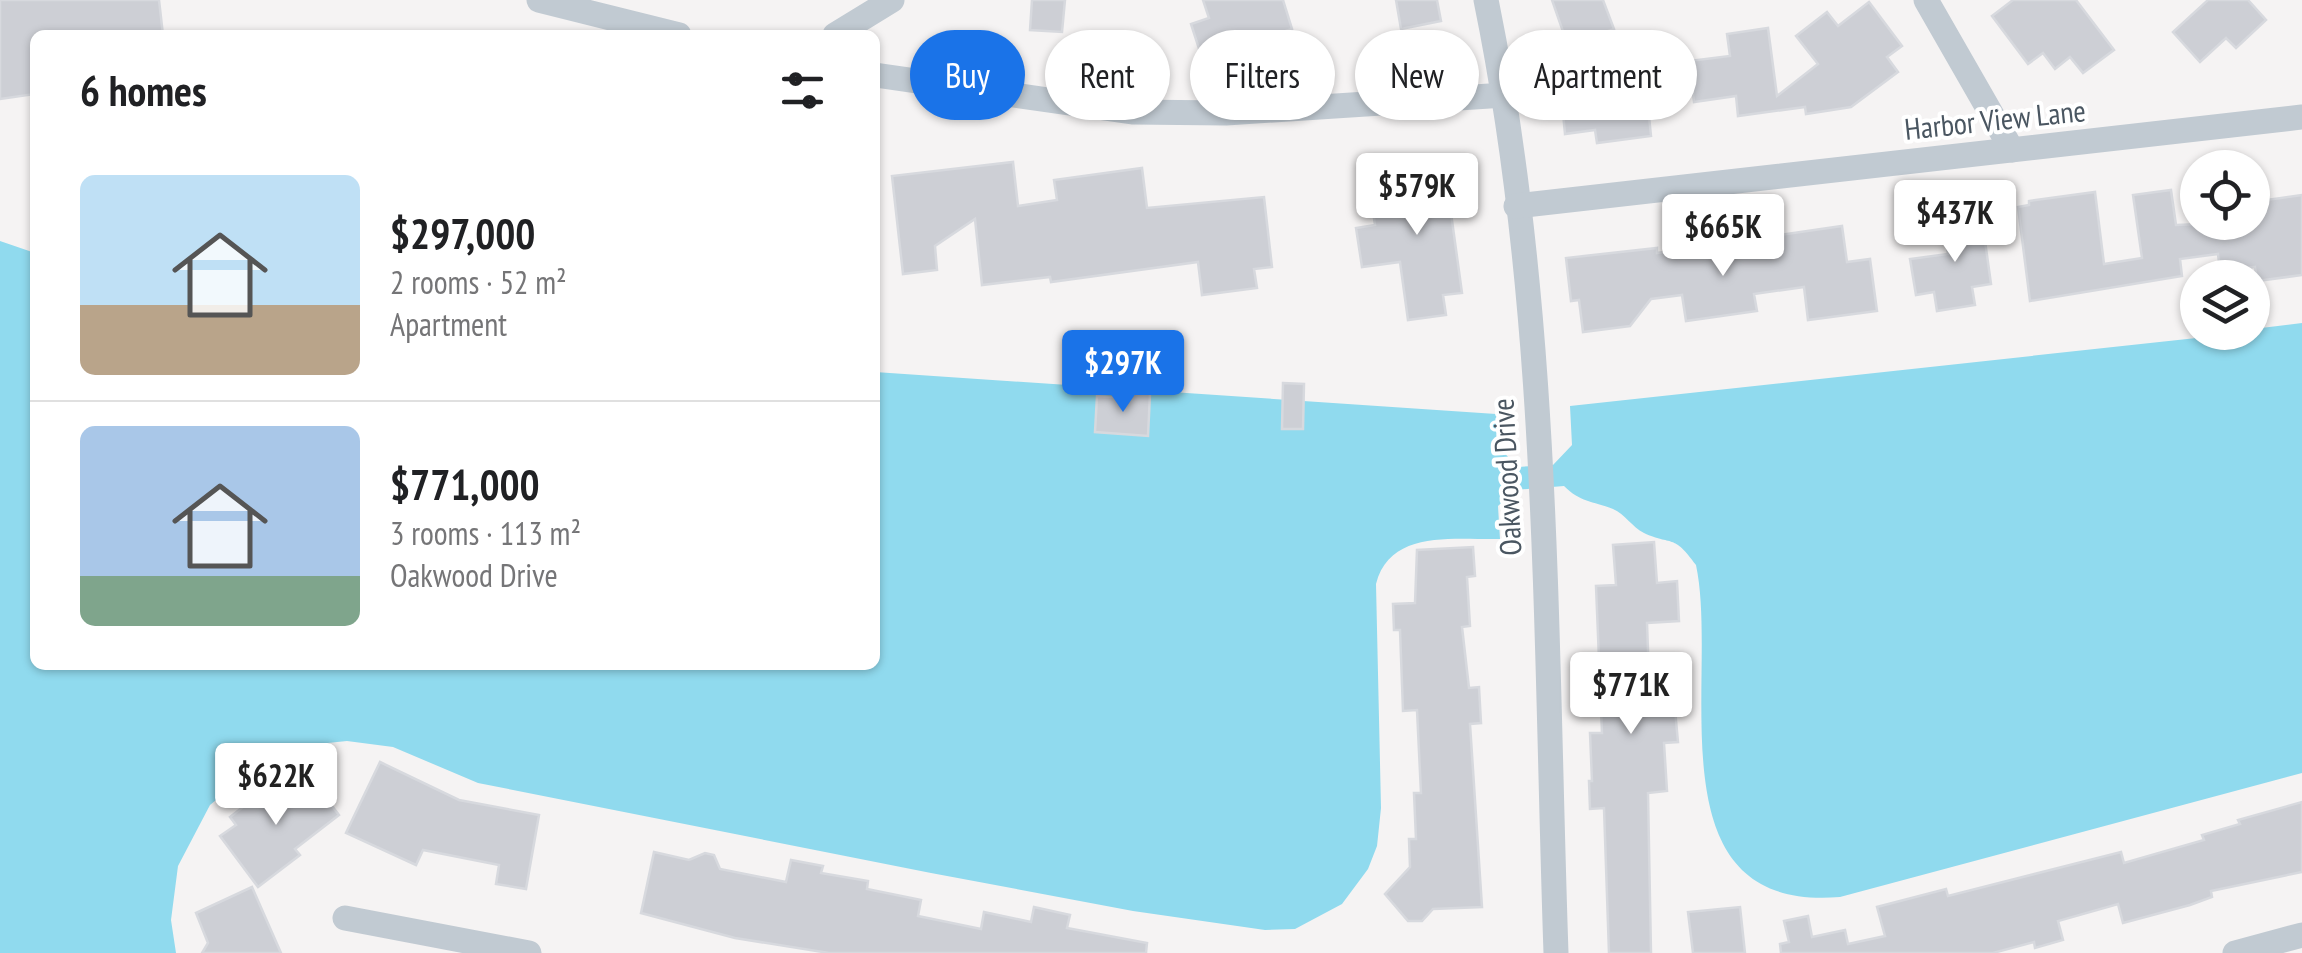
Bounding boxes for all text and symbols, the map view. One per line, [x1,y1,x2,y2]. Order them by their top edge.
chip: Buy [910,30,1025,120]
chip: Rent [1045,30,1170,120]
chip: Filters [1190,30,1335,120]
chip: New [1355,30,1479,120]
chip: Apartment [1499,30,1697,120]
text: 6 homes [80,63,207,118]
icon: filters [775,63,830,118]
street label: Harbor View Lane [1903,90,2087,148]
map controls [2180,150,2270,350]
button: locate [2180,150,2270,240]
pin: $579K [1347,153,1487,238]
text: $579K [1378,164,1456,206]
pin: $437K [1885,180,2025,265]
text: $437K [1916,191,1994,233]
pin: $665K [1653,194,1793,279]
text: $665K [1684,205,1762,247]
text: $297,000 [390,206,535,261]
icon: home [160,215,280,335]
button: layers [2180,260,2270,350]
text: 2 rooms · 52 m² [390,261,567,303]
text: Apartment [390,303,507,345]
pin: $297K [1053,330,1193,415]
text: $297K [1084,341,1162,383]
street label: Oakwood Drive [1482,397,1530,557]
text: $771,000 [390,457,540,512]
icon: home [160,466,280,586]
text: 3 rooms · 113 m² [390,512,581,554]
text: Oakwood Drive [390,554,558,596]
pin: $771K [1561,652,1701,737]
text: $771K [1592,663,1670,705]
pin: $622K [206,743,346,828]
text: $622K [237,754,315,796]

